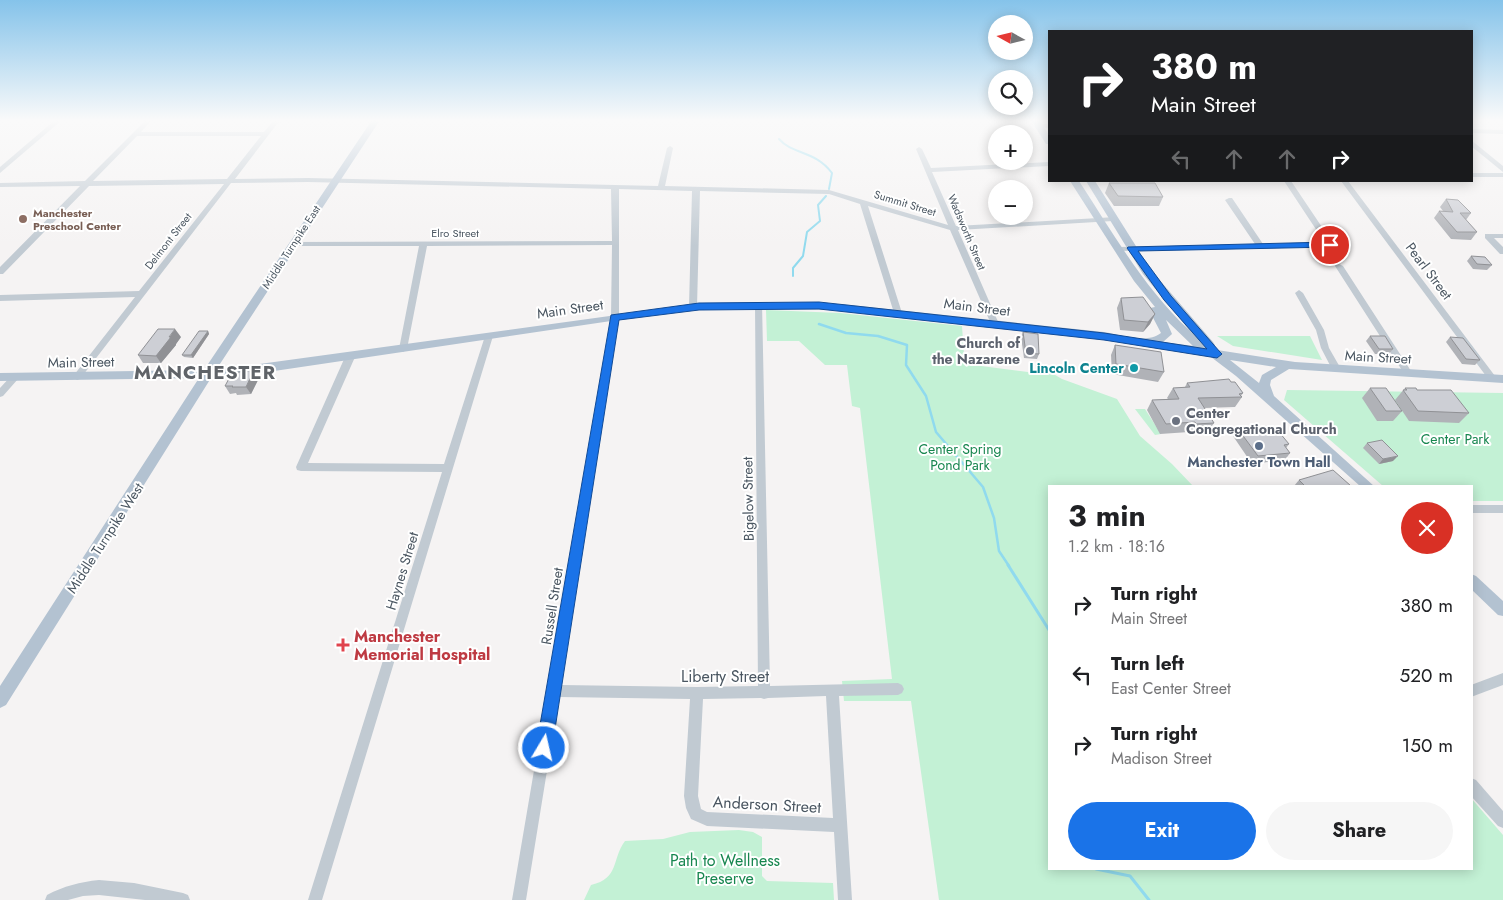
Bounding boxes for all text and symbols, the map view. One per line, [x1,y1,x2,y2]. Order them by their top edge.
north arrow [988,15,1032,60]
map controls [988,15,1033,225]
text: 380 m [1151,42,1257,92]
icon: right [1068,50,1133,115]
button: search [988,70,1033,115]
text: Main Street [1151,88,1256,120]
button: + [988,125,1033,170]
icon: left [1167,145,1195,173]
icon: ahead [1220,145,1248,173]
icon: ahead [1273,145,1301,173]
icon: right [1326,145,1354,173]
button: − [988,180,1033,225]
street label: Summit Street [872,186,938,220]
street label: Wadsworth Street [944,192,990,273]
street label: Middle Turnpike East [258,202,324,292]
place label: Manchester Preschool Center [33,205,121,234]
street label: Delmont Street [141,209,196,273]
marker: Manchester Preschool Center [17,213,29,225]
pin [1309,224,1351,266]
street label: Elro Street [431,225,479,241]
icon: arrive [1316,231,1344,259]
street label: Pearl Street [1401,238,1457,304]
street label: Main Street [943,293,1012,321]
street label: Main Street [536,294,605,324]
place label: Church of the Nazarene [932,333,1021,369]
marker: Church of the Nazarene [1024,345,1036,357]
street label: Main Street [1344,345,1412,369]
street label: Main Street [47,351,115,373]
place label: Lincoln Center [1029,358,1124,378]
district label: MANCHESTER [134,359,276,386]
marker: Lincoln Center [1128,362,1140,374]
place label: Center Congregational Church [1186,403,1337,439]
marker: Center Congregational Church [1170,415,1182,427]
park label: Center Park [1421,429,1490,449]
park label: Center Spring Pond Park [918,439,1002,475]
marker: Manchester Town Hall [1253,440,1265,452]
place label: Manchester Town Hall [1187,452,1331,472]
street label: Bigelow Street [737,456,759,541]
street label: Middle Turnpike West [62,478,149,597]
text: 3 min [1068,494,1146,537]
button: close [1401,502,1453,554]
street label: Haynes Street [381,529,424,612]
text: 1.2 km · 18:16 [1068,535,1165,558]
street label: Russell Street [536,565,568,646]
text: Turn right [1111,580,1197,607]
icon: right [1068,591,1096,619]
text: 380 m [1400,592,1453,619]
text: Main Street [1111,607,1187,630]
place label: Manchester Memorial Hospital [354,625,490,666]
marker: Manchester Memorial Hospital [336,638,350,652]
text: Turn left [1111,650,1184,677]
icon: left [1068,661,1096,689]
text: 520 m [1400,662,1453,689]
street label: Liberty Street [681,665,769,688]
text: East Center Street [1111,677,1231,700]
text: Turn right [1111,720,1197,747]
position arrow [517,721,569,773]
icon: right [1068,731,1096,759]
text: 150 m [1402,732,1453,759]
text: Madison Street [1111,747,1212,770]
street label: Anderson Street [712,790,822,819]
button: Exit [1068,802,1256,860]
button: Share [1266,802,1453,860]
park label: Path to Wellness Preserve [670,849,780,890]

